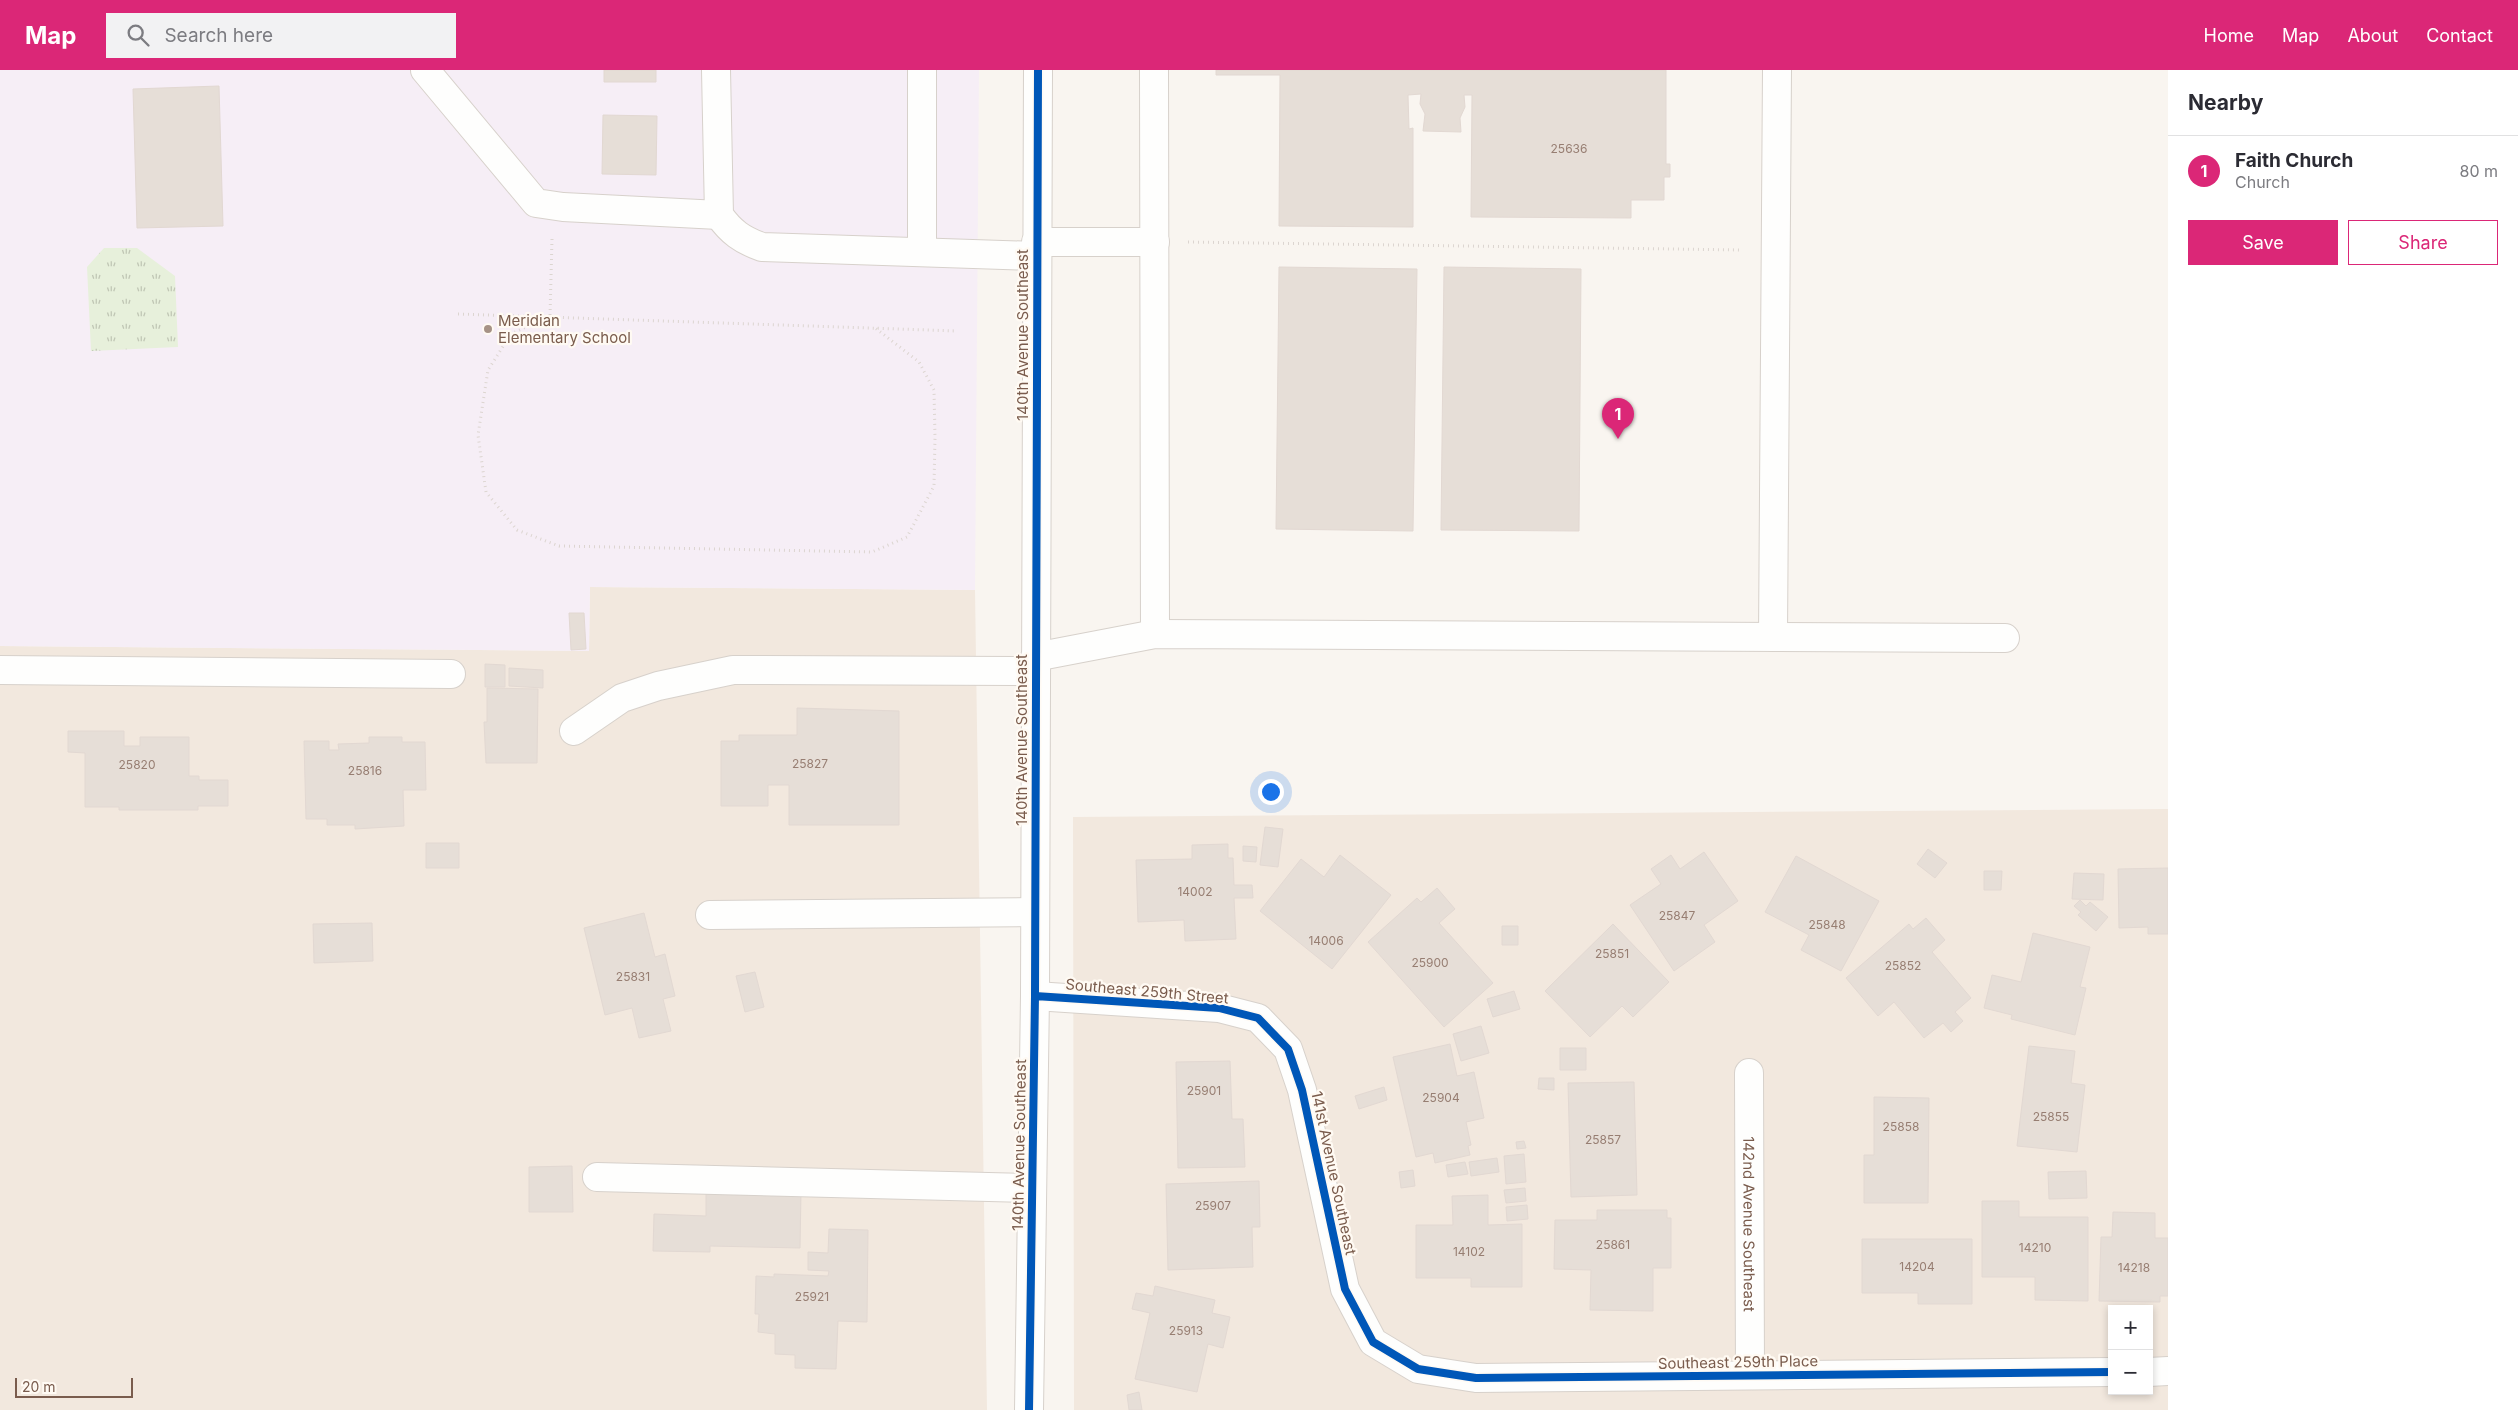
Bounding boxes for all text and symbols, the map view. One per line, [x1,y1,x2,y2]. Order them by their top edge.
search box [106,13,456,58]
text: Map [25,21,76,50]
icon: search [124,21,152,49]
text: Search here [164,24,273,47]
text: Home [2204,25,2254,46]
text: Map [2282,25,2319,46]
text: About [2347,25,2398,46]
text: Contact [2426,25,2493,46]
text: Nearby [2188,90,2263,115]
house number: 25636 [1551,141,1587,156]
text: Faith Church [2235,149,2353,172]
text: 1 [2201,161,2207,181]
text: 80 m [2459,161,2498,181]
text: Church [2235,172,2290,192]
button: Save [2188,220,2338,265]
button: Share [2348,220,2498,265]
street label: 140th Avenue Southeast [1013,249,1032,421]
place label: Meridian Elementary School [498,311,631,347]
marker: Meridian Elementary School [482,323,494,335]
pin: 1 [1602,398,1634,439]
street label: 140th Avenue Southeast [1012,654,1031,826]
house number: 25827 [792,756,828,771]
house number: 25820 [119,757,155,772]
house number: 25816 [348,763,382,778]
your location [1258,779,1284,805]
house number: 14002 [1177,884,1213,899]
house number: 25847 [1659,908,1695,923]
house number: 25848 [1808,917,1846,932]
house number: 14006 [1308,933,1344,948]
house number: 25851 [1595,946,1629,961]
house number: 25900 [1411,955,1449,970]
house number: 25852 [1885,958,1921,973]
house number: 25831 [616,969,650,984]
street label: Southeast 259th Street [1065,974,1229,1008]
street label: 140th Avenue Southeast [1008,1059,1030,1231]
house number: 25901 [1187,1083,1221,1098]
street label: 141st Avenue Southeast [1307,1089,1361,1257]
house number: 25904 [1422,1090,1460,1105]
house number: 25855 [2033,1109,2069,1124]
house number: 25858 [1883,1119,1919,1134]
house number: 25857 [1585,1132,1621,1147]
street label: 142nd Avenue Southeast [1740,1136,1759,1312]
house number: 25907 [1195,1198,1231,1213]
house number: 25861 [1596,1237,1630,1252]
house number: 14210 [2019,1240,2051,1255]
house number: 14102 [1453,1244,1485,1259]
house number: 14204 [1899,1259,1935,1274]
house number: 14218 [2118,1260,2150,1275]
house number: 25921 [795,1289,829,1304]
map controls [2108,1305,2153,1395]
button: + [2108,1305,2153,1350]
house number: 25913 [1169,1323,1203,1338]
button: − [2108,1350,2153,1395]
street label: Southeast 259th Place [1658,1351,1818,1373]
scale bar [15,1375,132,1398]
text: 20 m [22,1378,56,1395]

